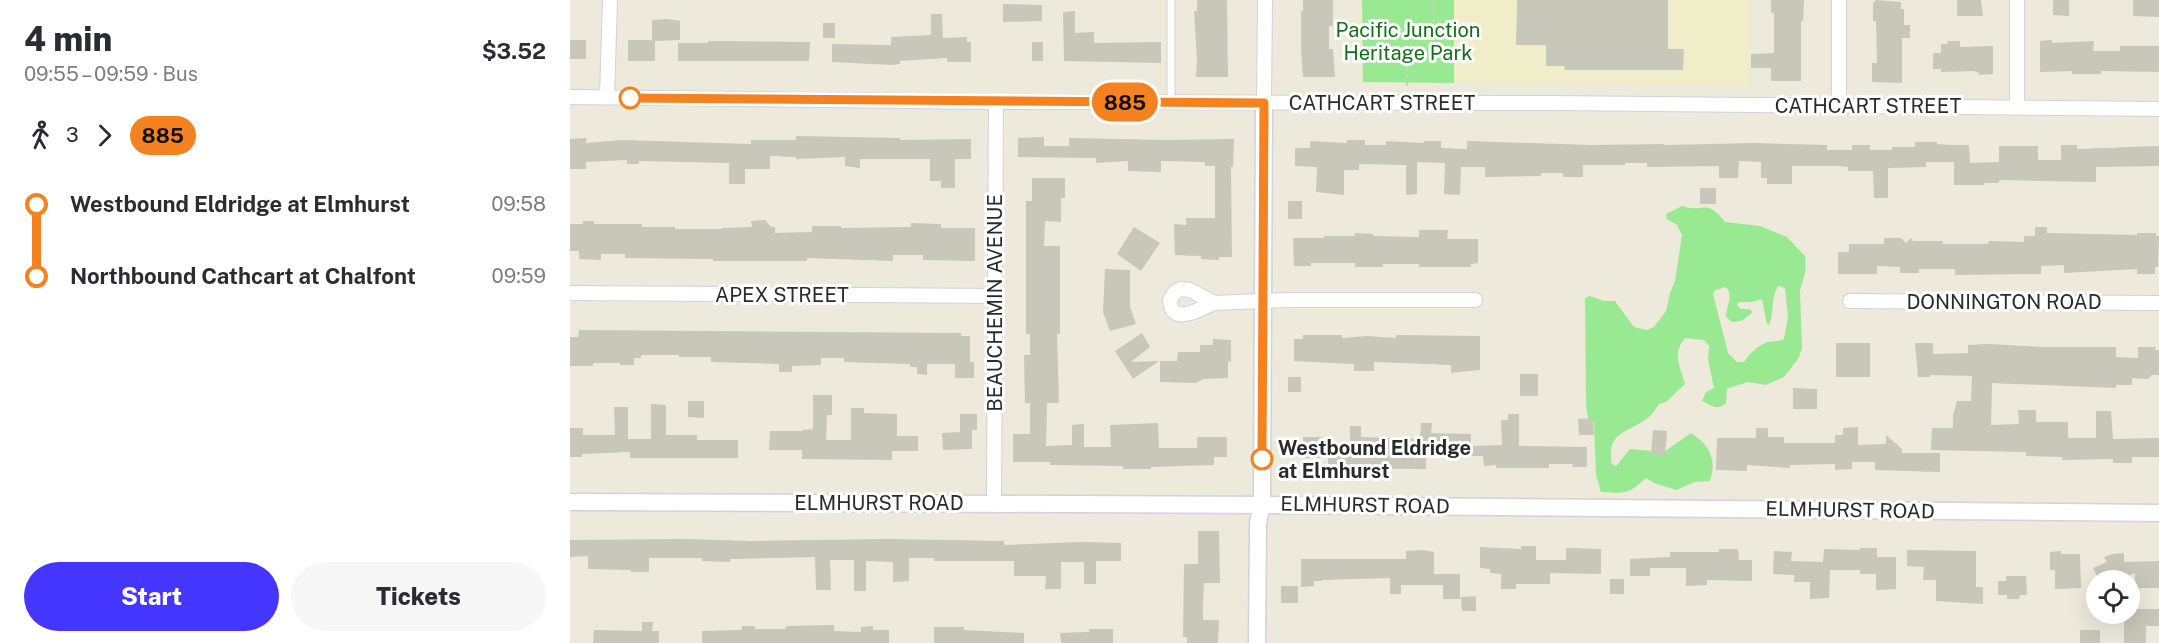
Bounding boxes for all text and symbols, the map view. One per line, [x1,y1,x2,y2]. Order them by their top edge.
park label: Pacific Junction Heritage Park [1336,18,1480,65]
text: 4 min [24,20,112,58]
text: $3.52 [482,38,546,64]
text: 09:55 – 09:59 · Bus [24,62,198,86]
line badge: 885 [1090,82,1160,122]
unlabelled marker [619,87,641,109]
text: 885 [1104,90,1146,115]
street label: CATHCART STREET [1289,91,1475,115]
street label: CATHCART STREET [1775,94,1961,118]
icon: walk [24,119,57,152]
icon: forward [88,119,121,152]
text: 3 [66,123,79,147]
text: 885 [142,123,184,148]
text: Westbound Eldridge at Elmhurst [70,191,410,217]
text: 09:58 [491,192,546,216]
street label: BEAUCHEMIN AVENUE [983,194,1007,412]
text: Northbound Cathcart at Chalfont [70,263,416,289]
text: 09:59 [492,264,546,288]
street label: APEX STREET [715,283,849,307]
street label: DONNINGTON ROAD [1906,290,2102,314]
place label: Westbound Eldridge at Elmhurst [1278,436,1471,483]
marker: Westbound Eldridge at Elmhurst [1251,448,1273,470]
street label: ELMHURST ROAD [794,491,964,515]
street label: ELMHURST ROAD [1280,492,1450,518]
street label: ELMHURST ROAD [1765,497,1935,523]
button: Start [24,562,279,631]
button: Tickets [291,562,546,631]
map controls [2086,570,2140,624]
button: locate [2086,570,2140,624]

